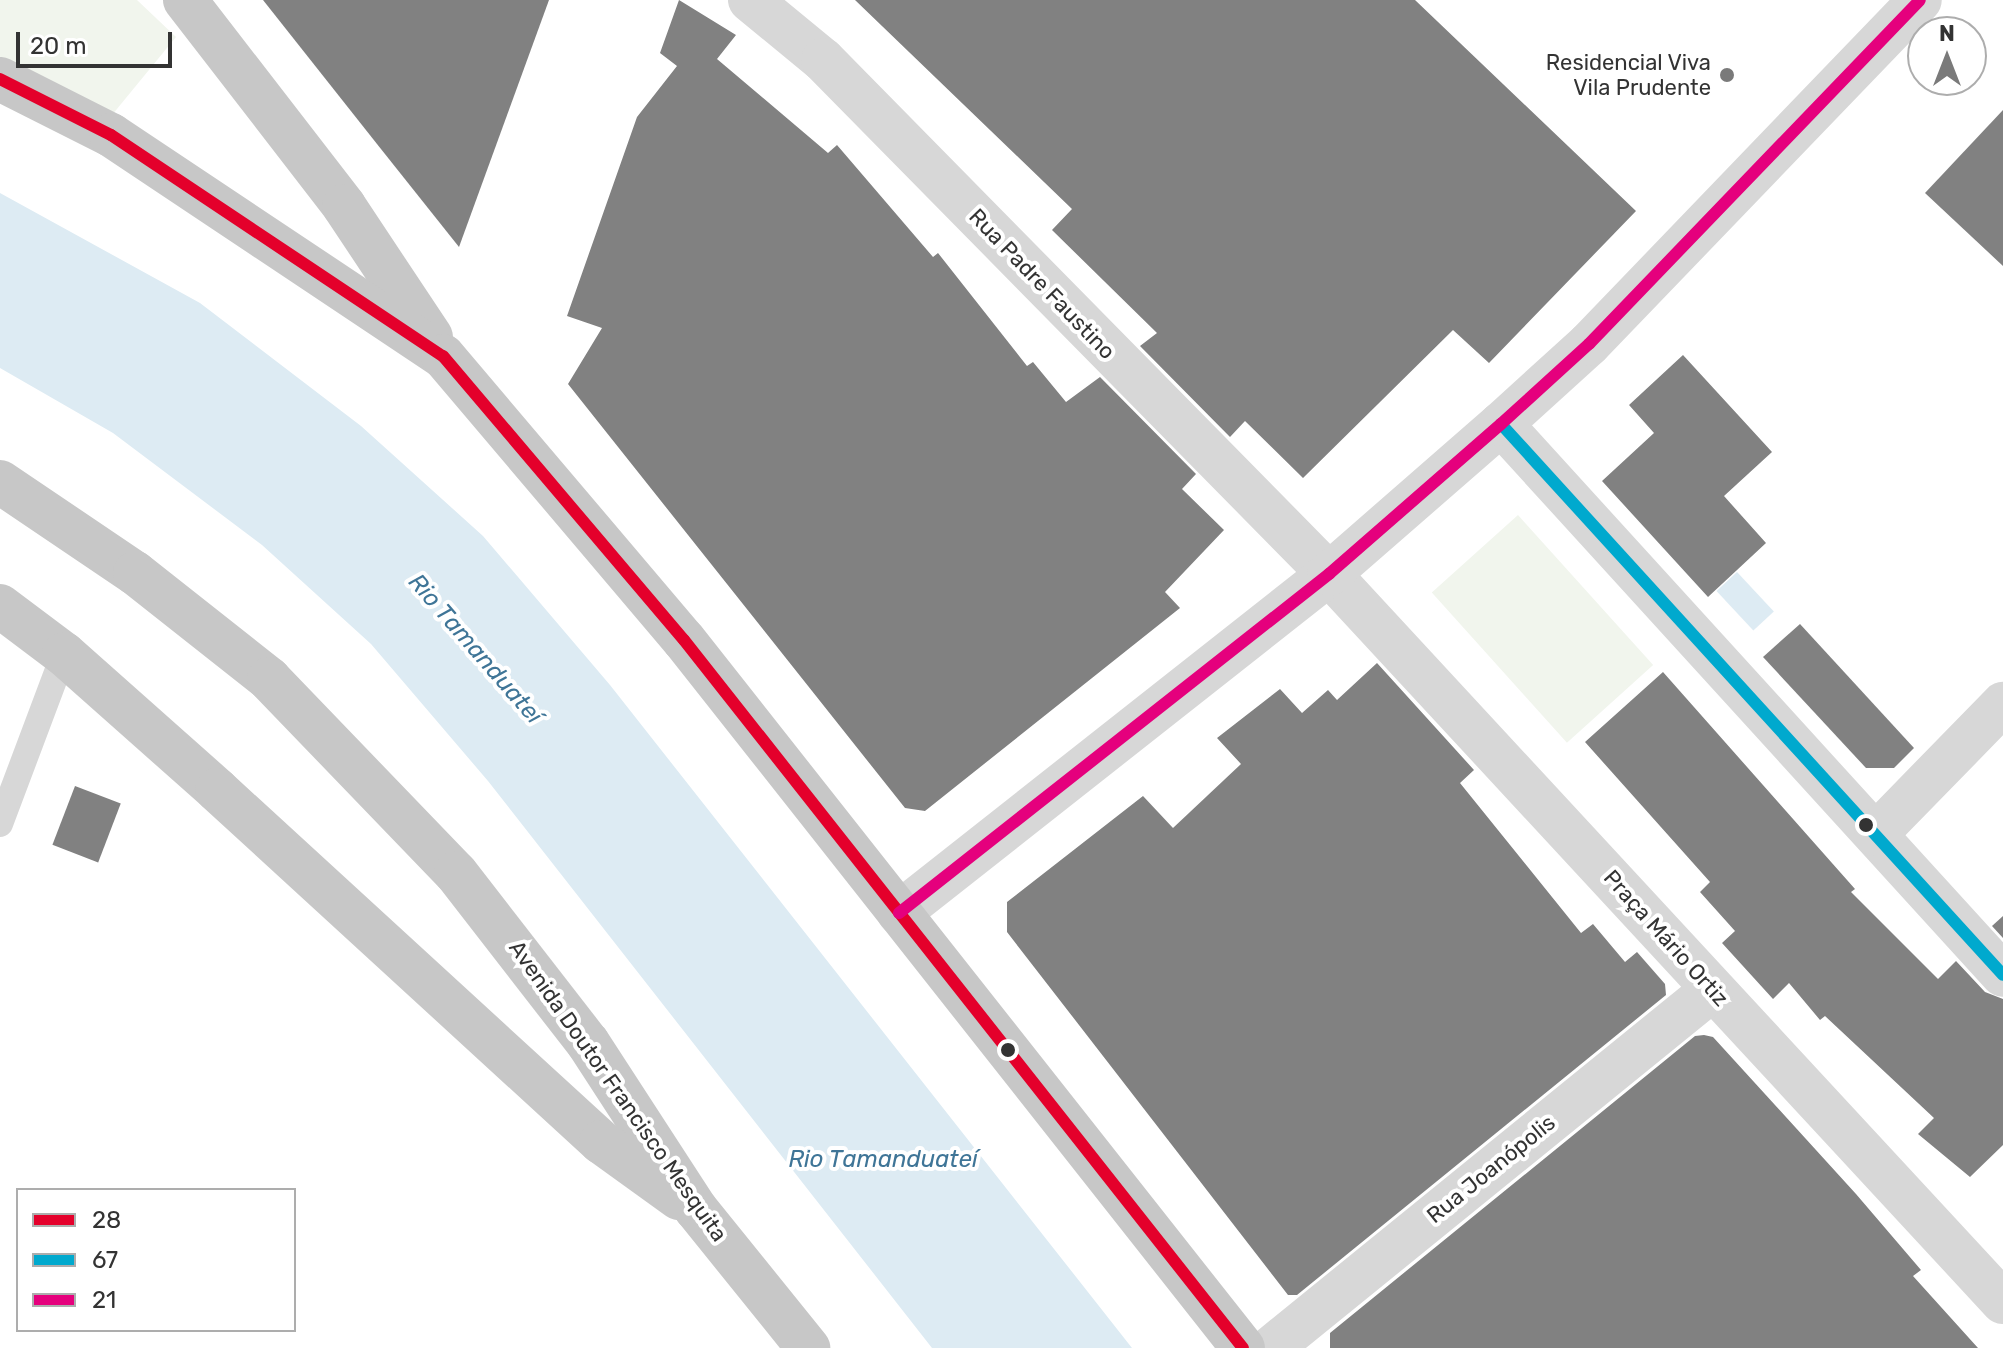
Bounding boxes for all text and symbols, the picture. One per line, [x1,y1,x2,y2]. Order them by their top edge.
scale bar [20,16,176,66]
north arrow [1907,16,1987,96]
text: N [1939,20,1955,47]
text: 20 m [30,32,87,60]
place label: Residencial Viva Vila Prudente [1545,49,1711,100]
marker: Residencial Viva Vila Prudente [1718,66,1736,84]
street label: Rua Padre Faustino [963,203,1121,365]
water label: Rio Tamanduateí [402,568,548,730]
unlabelled marker [1858,817,1874,833]
street label: Praça Mário Ortiz [1598,865,1734,1011]
street label: Avenida Doutor Francisco Mesquita [503,935,733,1247]
unlabelled marker [1000,1042,1016,1058]
street label: Rua Joanópolis [1421,1109,1561,1229]
water label: Rio Tamanduateí [788,1146,978,1174]
legend [16,1188,296,1332]
text: 28 [92,1206,121,1234]
text: 67 [92,1246,118,1274]
text: 21 [92,1286,116,1314]

